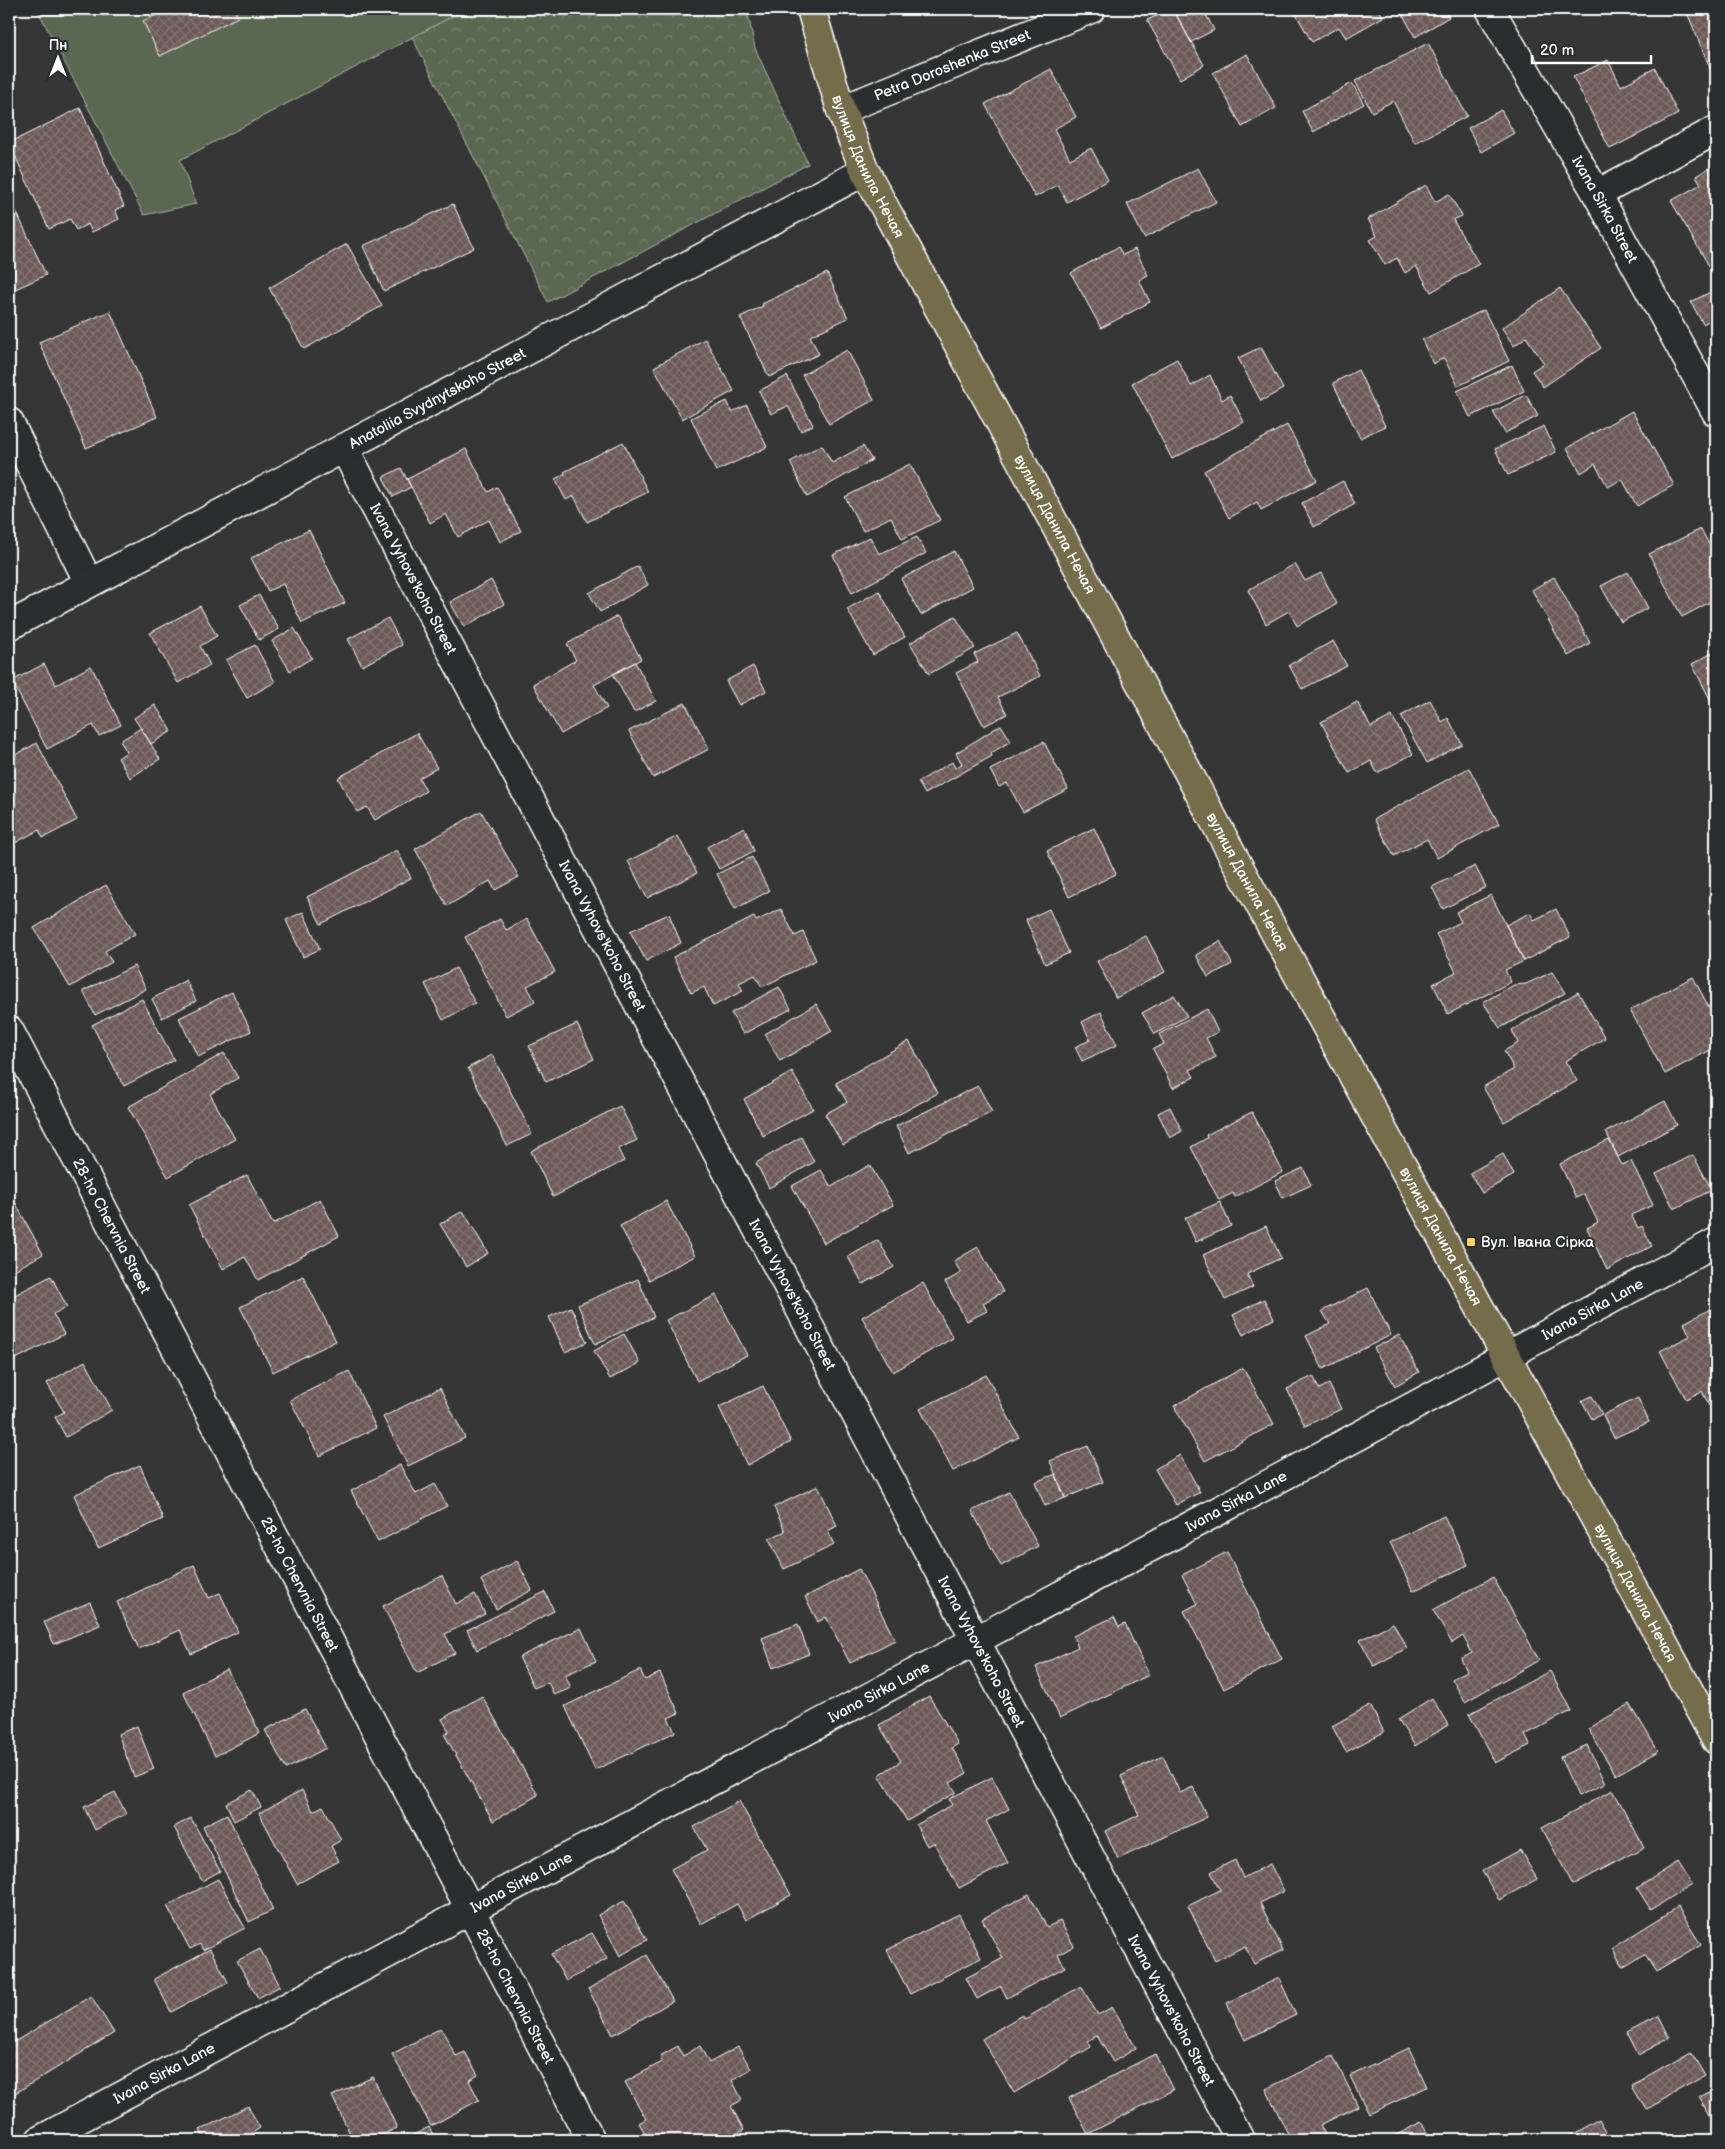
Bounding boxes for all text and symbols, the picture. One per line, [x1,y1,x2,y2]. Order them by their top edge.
street label: Petra Doroshenka Street [872,25,1034,106]
north arrow [32,32,82,82]
scale bar [1532,32,1651,64]
text: Пн [49,37,67,54]
text: 20 m [1540,41,1574,60]
street label: вулиця Данила Нечая [827,93,908,242]
street label: Ivana Sirka Street [1567,153,1642,267]
street label: Anatoliia Svydnytskoho Street [346,344,530,454]
street label: вулиця Данила Нечая [1009,452,1100,597]
street label: Ivana Vyhovs'koho Street [365,500,461,658]
street label: вулиця Данила Нечая [1202,809,1292,955]
street label: Ivana Vyhovs'koho Street [554,857,650,1015]
street label: 28-ho Chervnia Street [68,1155,155,1297]
street label: вулиця Данила Нечая [1395,1164,1486,1309]
street label: Ivana Vyhovs'koho Street [744,1216,840,1374]
place label: Вул. Івана Сірка [1481,1233,1594,1252]
marker: Вул. Івана Сірка [1465,1236,1477,1248]
street label: Ivana Sirka Lane [1539,1274,1647,1345]
street label: Ivana Sirka Lane [1182,1467,1291,1537]
street label: 28-ho Chervnia Street [256,1514,343,1656]
street label: вулиця Данила Нечая [1590,1520,1681,1666]
street label: Ivana Vyhovs'koho Street [933,1573,1029,1731]
street label: Ivana Sirka Lane [825,1658,933,1727]
street label: Ivana Sirka Lane [467,1848,576,1918]
street label: 28-ho Chervnia Street [472,1926,559,2068]
street label: Ivana Vyhovs'koho Street [1123,1932,1219,2090]
street label: Ivana Sirka Lane [110,2039,219,2109]

